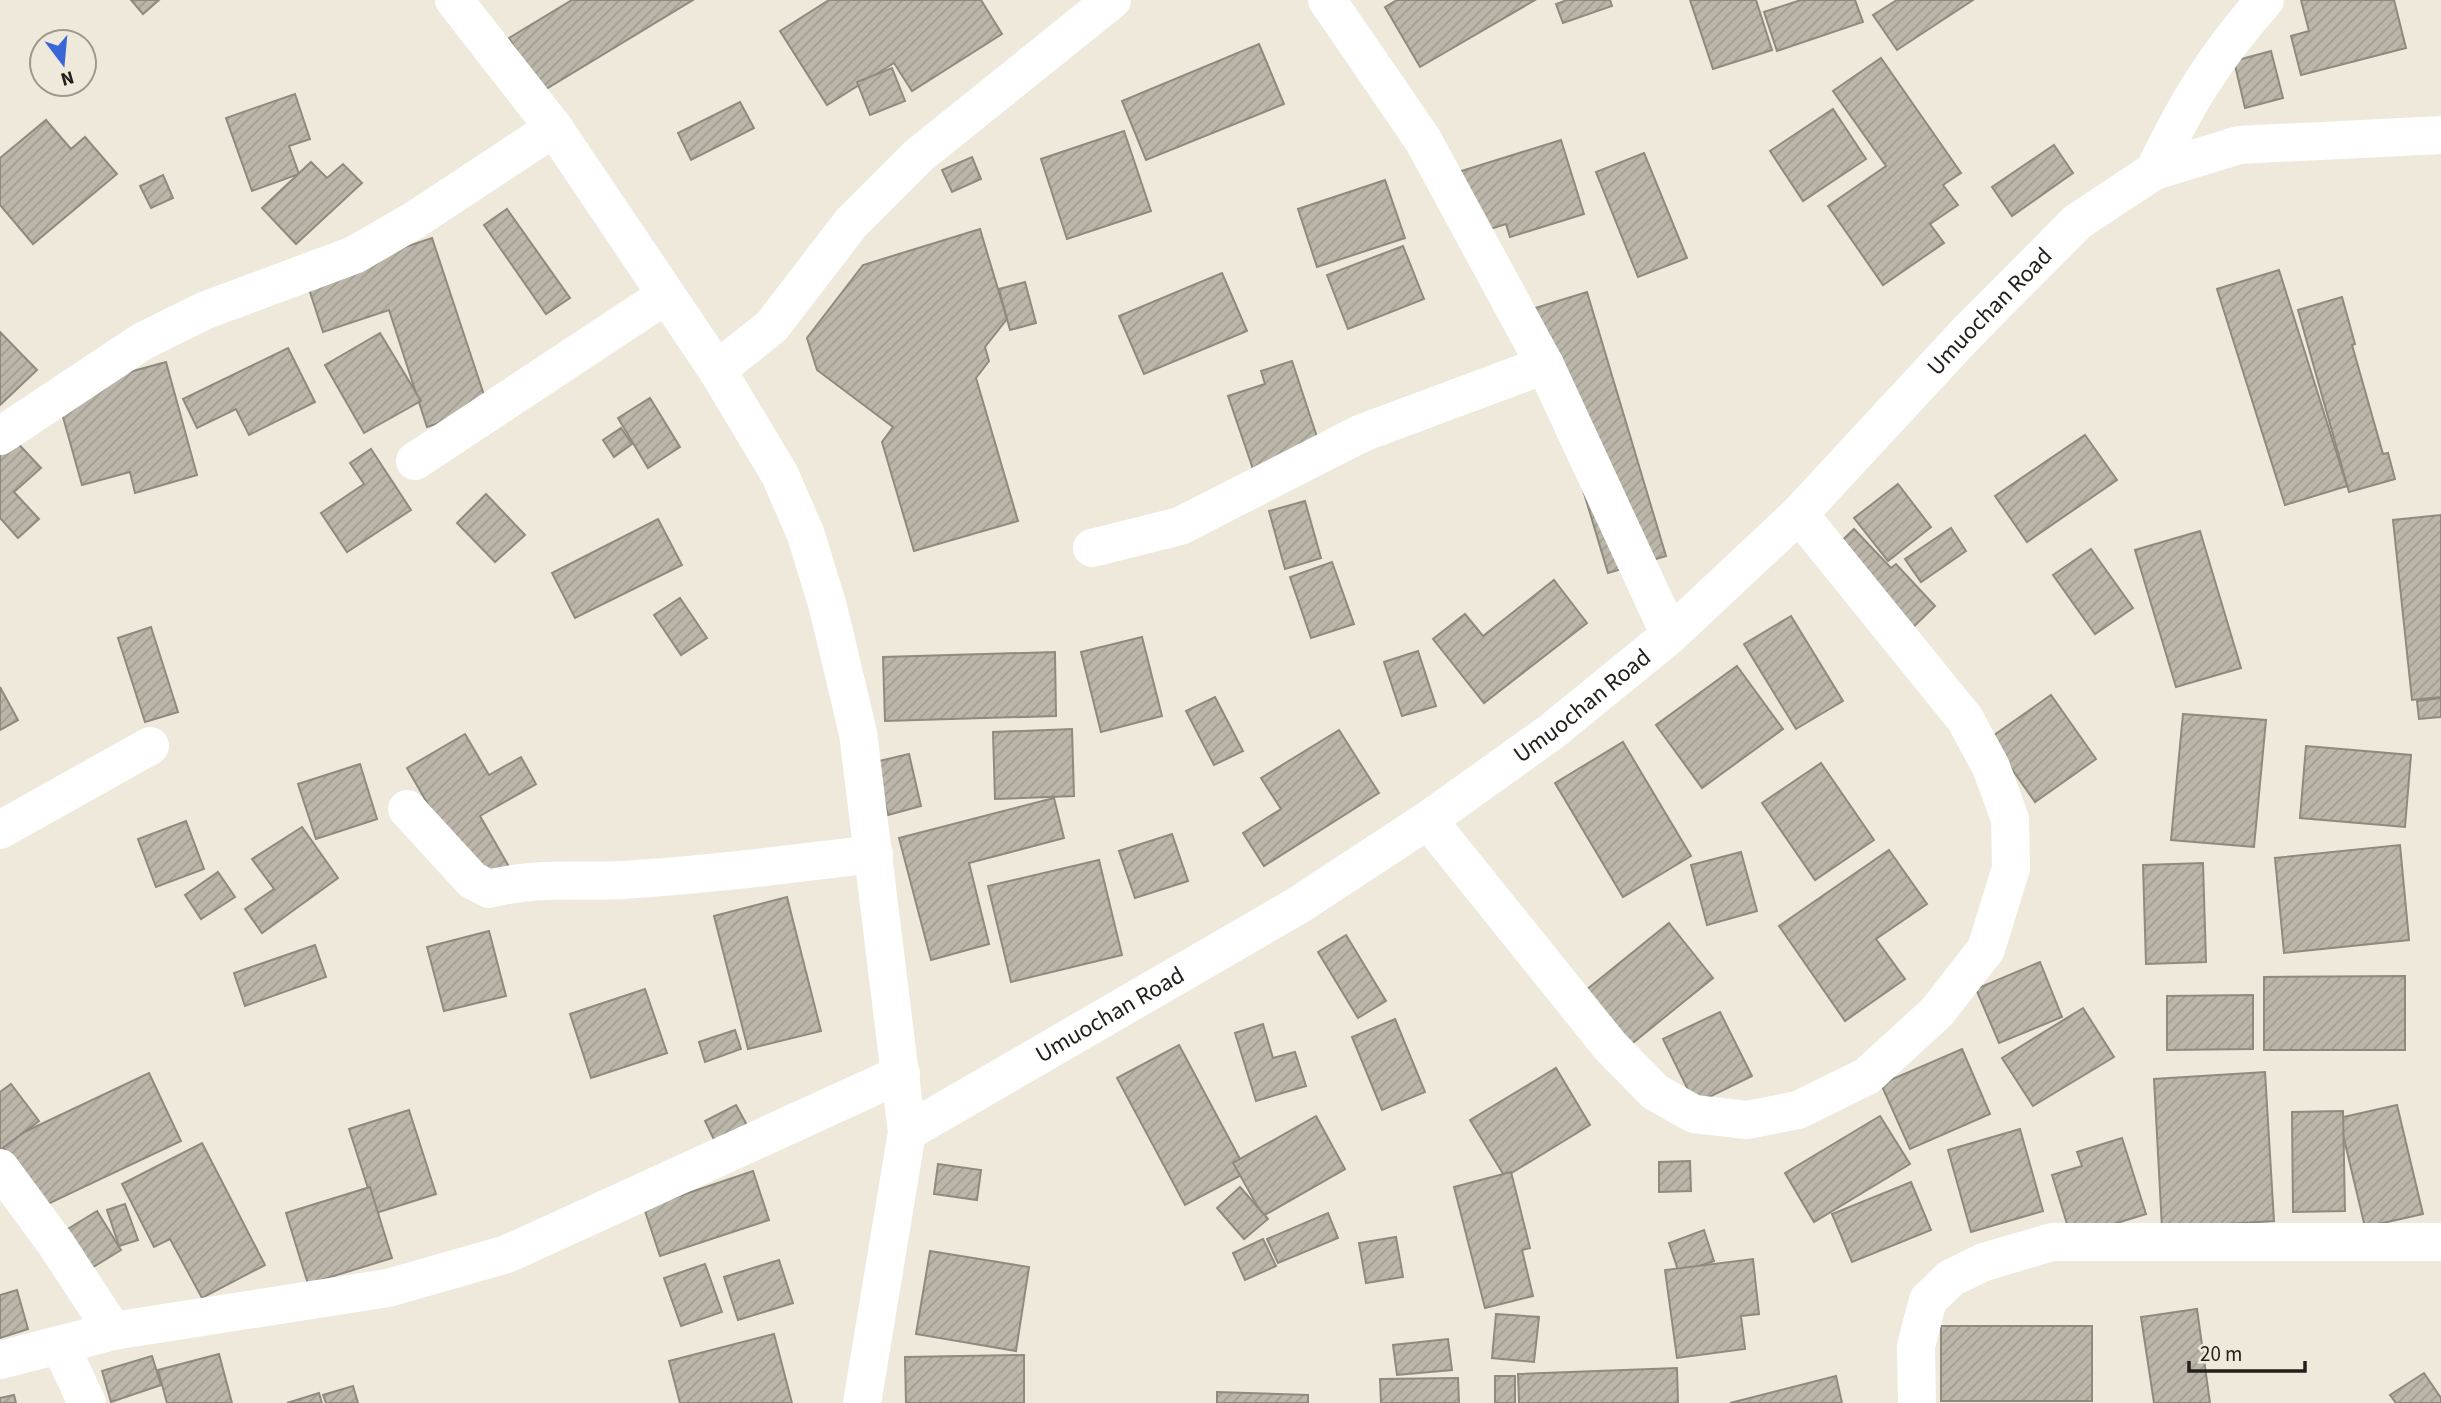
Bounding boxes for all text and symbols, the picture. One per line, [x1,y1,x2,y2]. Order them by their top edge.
north arrow [28,28,98,98]
text: N [57,63,77,93]
street label: Umuochan Road [1919,239,2061,383]
street label: Umuochan Road [1506,640,1659,772]
street label: Umuochan Road [1029,958,1191,1072]
scale bar [2189,1330,2304,1374]
text: 20 m [2200,1339,2242,1369]

